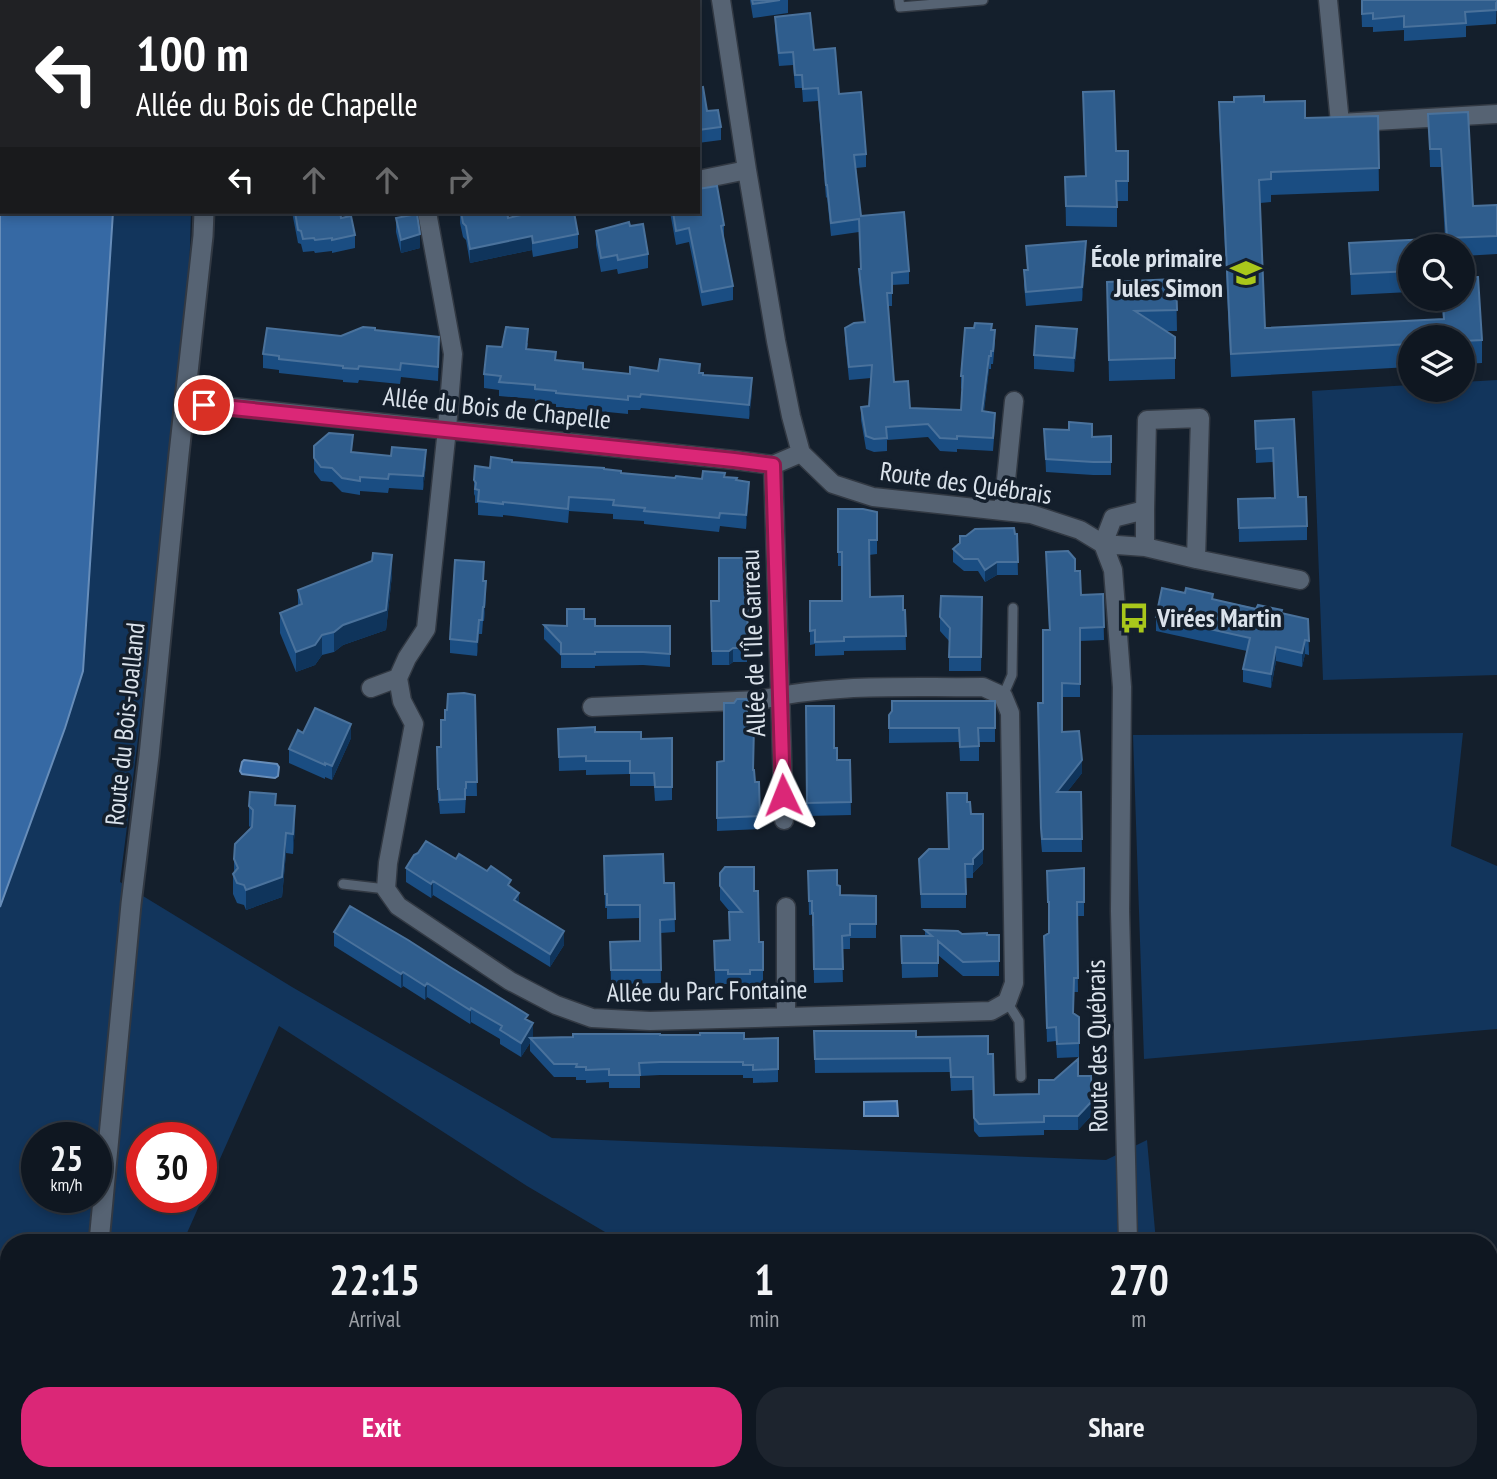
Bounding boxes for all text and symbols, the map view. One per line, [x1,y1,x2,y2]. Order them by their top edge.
text: 100 m [136,21,249,85]
icon: left [21,28,112,119]
text: Allée du Bois de Chapelle [136,83,418,125]
icon: left [222,161,260,199]
icon: ahead [295,161,333,199]
icon: ahead [368,161,406,199]
icon: right [441,161,479,199]
map controls [1398,234,1475,402]
button: search [1398,234,1475,311]
place label: École primaire Jules Simon [1091,241,1223,304]
school or university icon: École primaire Jules Simon [1229,256,1263,290]
button: layers [1398,325,1475,402]
pin [174,375,234,435]
street label: Allée du Bois de Chapelle [382,379,613,436]
icon: arrive [185,386,223,424]
street label: Route des Québrais [878,454,1054,511]
street label: Allée de l'Île Garreau [733,549,772,737]
bus stop icon: Virées Martin [1117,601,1151,635]
place label: Virées Martin [1156,601,1282,634]
street label: Route du Bois-Joalland [97,621,152,827]
position arrow [746,758,820,832]
street label: Route des Québrais [1078,959,1115,1133]
street label: Allée du Parc Fontaine [606,972,808,1009]
speed limit sign: 30 [126,1122,217,1213]
text: 25 [50,1135,83,1181]
text: km/h [51,1173,82,1196]
text: 22:15 [329,1252,420,1307]
text: 1 [754,1252,774,1307]
text: 270 [1109,1252,1169,1307]
text: Arrival [349,1304,401,1333]
text: min [749,1304,779,1333]
text: m [1131,1304,1146,1333]
button: Exit [21,1387,742,1467]
button: Share [756,1387,1477,1467]

